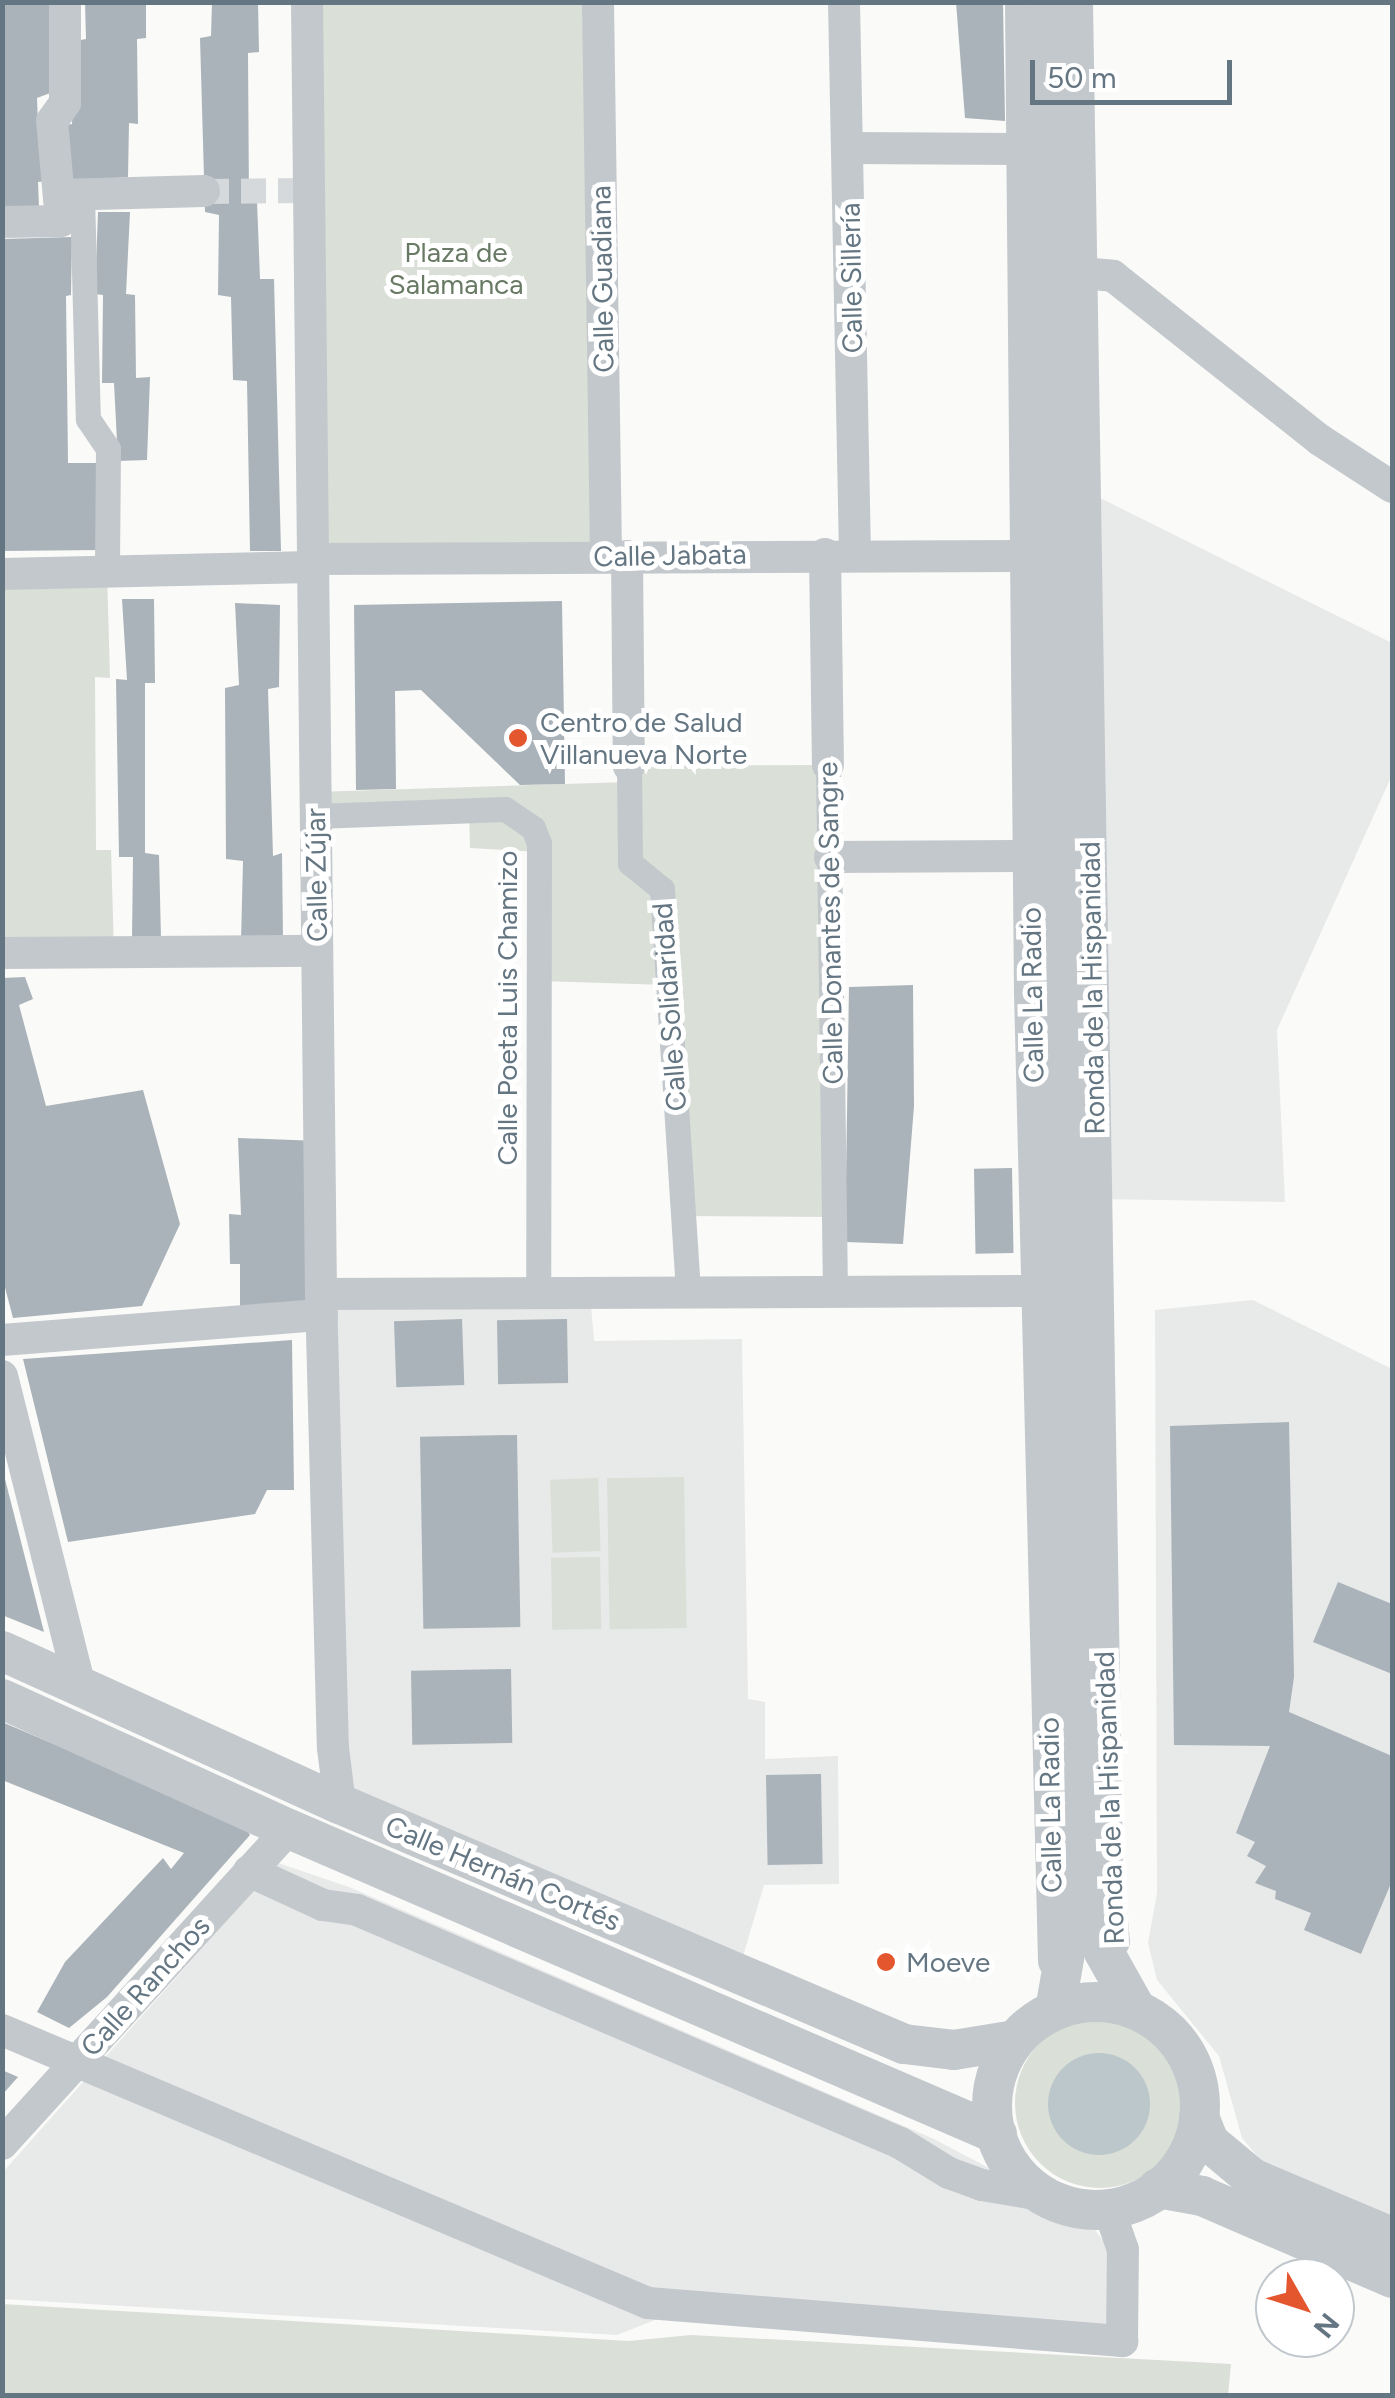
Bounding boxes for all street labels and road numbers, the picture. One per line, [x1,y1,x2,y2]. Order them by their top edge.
street label: Calle Guadiana [584,185,620,373]
street label: Calle Sillería [833,202,869,354]
street label: Calle Jabata [593,537,747,573]
street label: Calle Donantes de Sangre [810,761,850,1085]
street label: Calle Zújar [298,808,334,942]
street label: Ronda de la Hispanidad [1073,841,1111,1135]
street label: Calle Poeta Luis Chamizo [490,850,524,1166]
street label: Calle Solidaridad [645,902,693,1112]
street label: Calle La Radio [1014,907,1050,1083]
street label: Ronda de la Hispanidad [1087,1651,1131,1945]
street label: Calle La Radio [1032,1717,1068,1893]
street label: Calle Hernán Cortés [380,1808,626,1938]
street label: Calle Ranchos [73,1909,217,2063]

